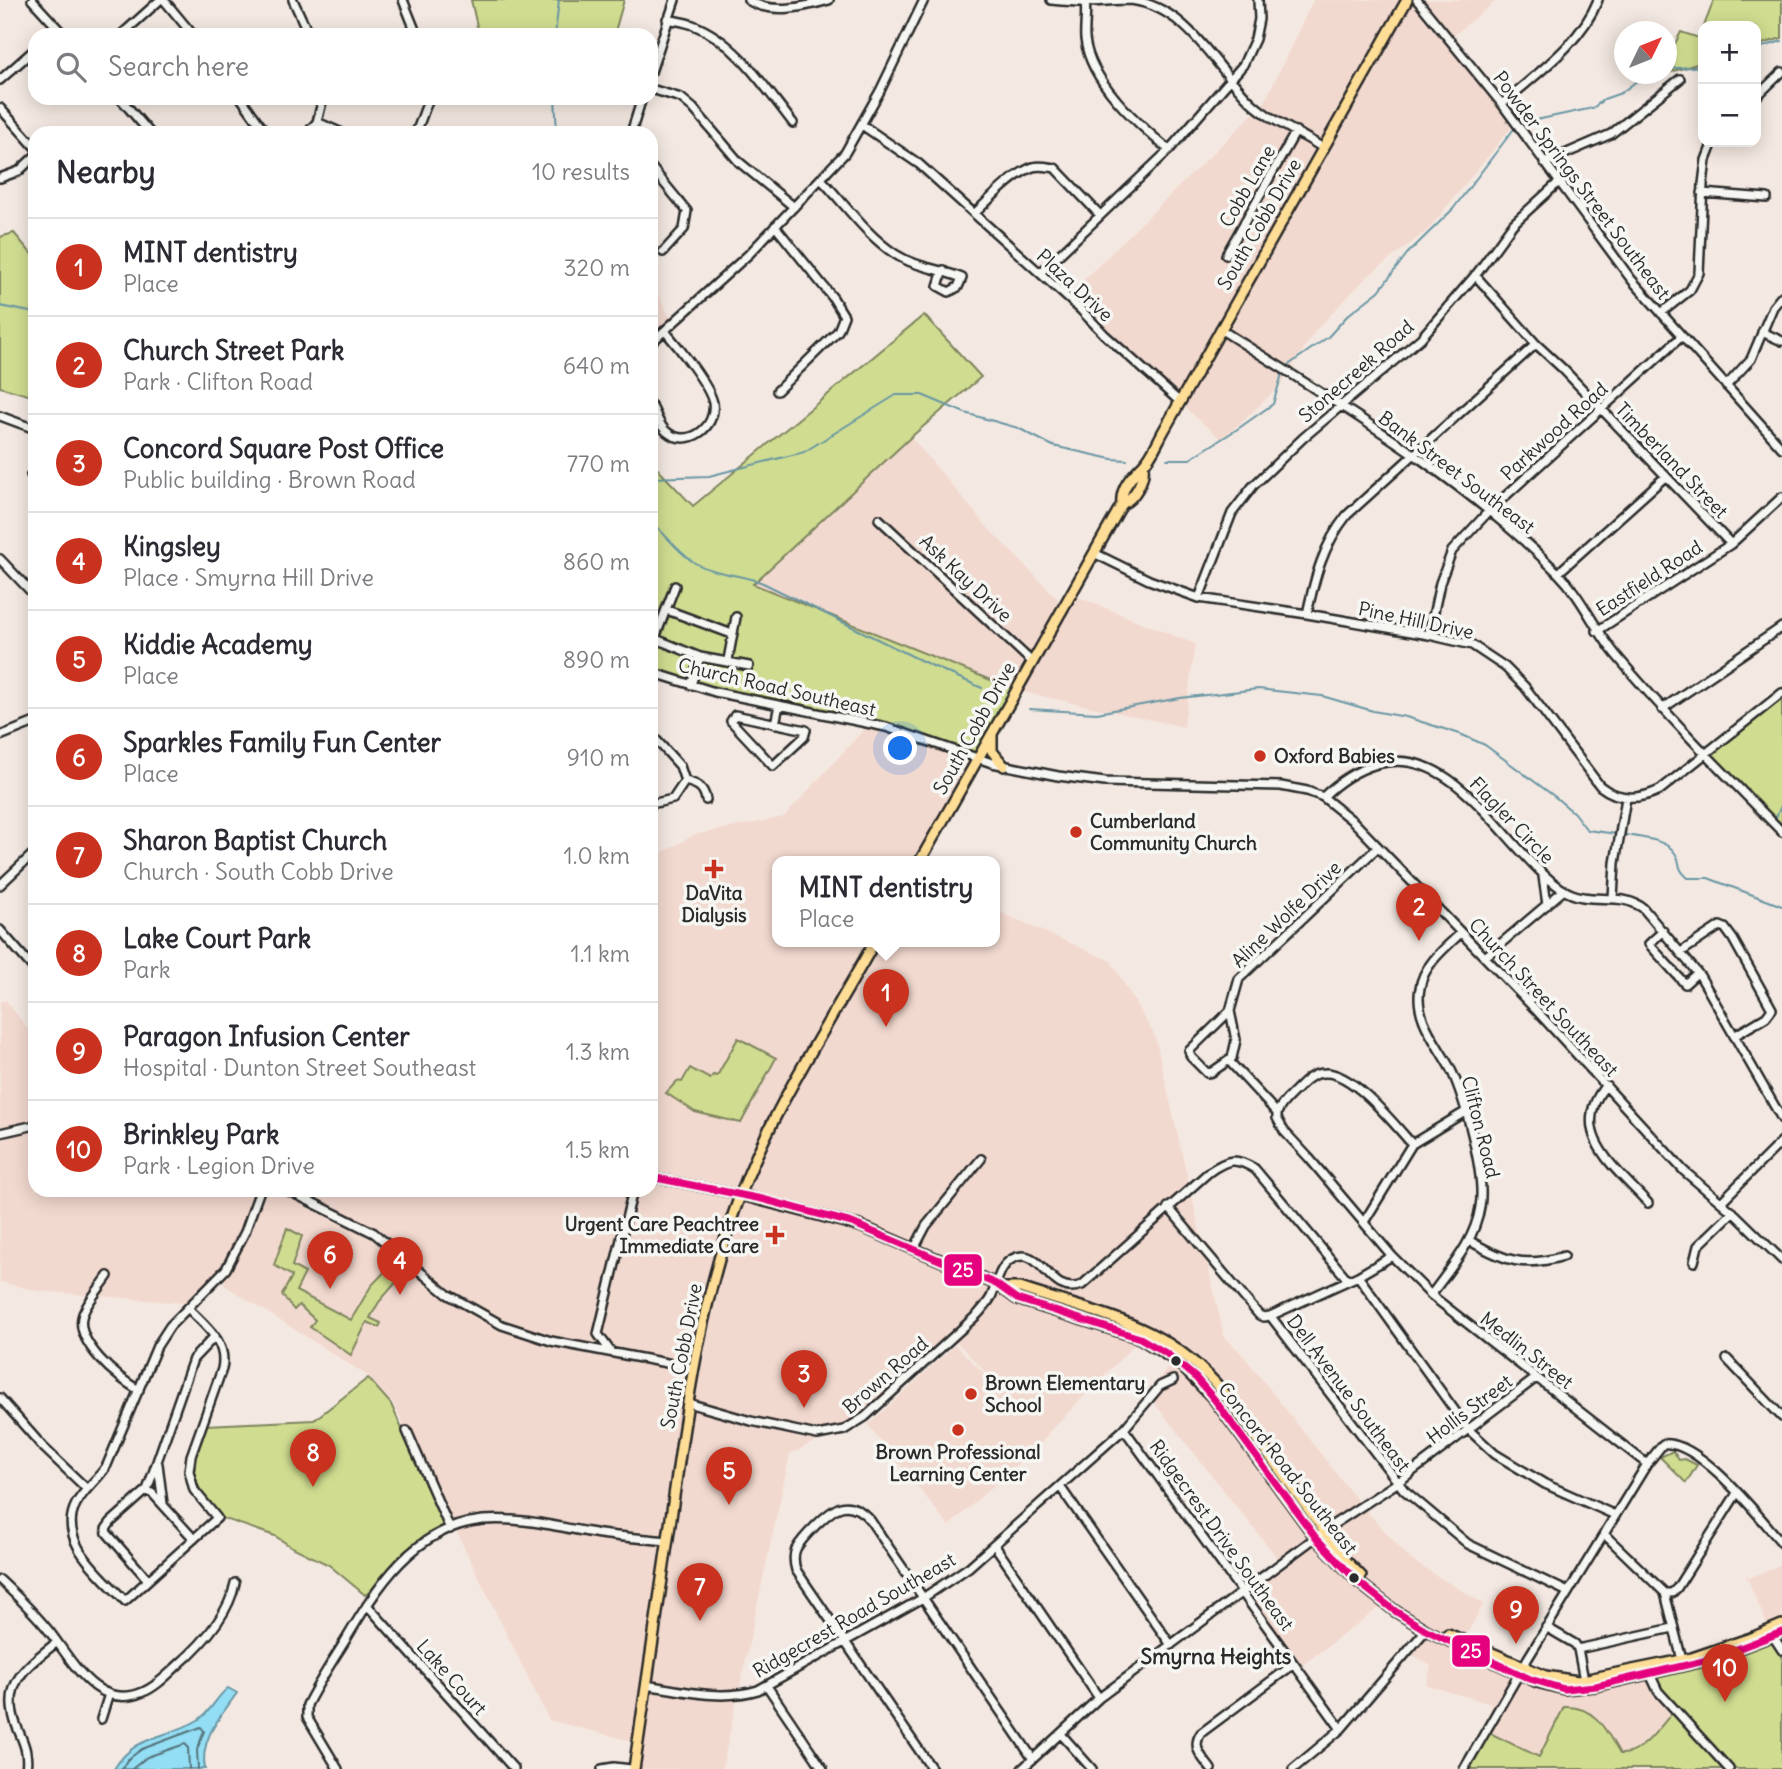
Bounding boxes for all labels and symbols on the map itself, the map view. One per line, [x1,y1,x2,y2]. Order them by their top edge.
north arrow [1614,21,1677,84]
street label: Powder Springs Street Southeast [1488,66,1676,304]
street label: Cobb Lane [1214,141,1280,231]
street label: South Cobb Drive [1212,154,1306,294]
street label: Plaza Drive [1032,244,1118,326]
street label: Stonecreek Road [1294,314,1418,428]
street label: Parkwood Road [1496,377,1612,485]
street label: Timberland Street [1611,397,1733,523]
street label: Bank Street Southeast [1374,405,1540,539]
street label: Ask Kay Drive [915,529,1017,627]
street label: Eastfield Road [1591,535,1707,621]
street label: Pine Hill Drive [1356,596,1476,644]
street label: Church Road Southeast [676,653,878,721]
street label: South Cobb Drive [928,658,1020,798]
your location [883,731,917,765]
place label: Oxford Babies [1274,744,1395,768]
marker: Oxford Babies [1252,748,1268,764]
street label: Flagler Circle [1465,771,1559,869]
place label: Cumberland Community Church [1090,809,1257,855]
marker: Cumberland Community Church [1068,824,1084,840]
street label: Aline Wolfe Drive [1226,856,1346,972]
marker: DaVita Dialysis [704,859,724,879]
place label: DaVita Dialysis [681,881,747,927]
pin: 2 [1396,883,1442,941]
street label: Church Street Southeast [1464,913,1624,1081]
pin: 1 [863,969,909,1027]
street label: Clifton Road [1457,1073,1505,1181]
place label: Urgent Care Peachtree Immediate Care [565,1212,759,1258]
marker: Urgent Care Peachtree Immediate Care [765,1225,785,1245]
pin: 6 [307,1231,353,1289]
pin: 4 [377,1237,423,1295]
line badge: 25 [943,1253,983,1287]
text: 25 [952,1258,974,1282]
street label: South Cobb Drive [655,1281,707,1431]
street label: Medlin Street [1476,1306,1578,1394]
street label: Dell Avenue Southeast [1282,1310,1416,1476]
street label: Brown Road [837,1331,933,1419]
pin: 3 [781,1350,827,1408]
unlabelled marker [1169,1354,1183,1368]
street label: Hollis Street [1421,1369,1517,1449]
place label: Brown Elementary School [985,1371,1145,1417]
street label: Concord Road Southeast [1213,1377,1363,1559]
marker: Brown Elementary School [963,1386,979,1402]
marker: Brown Professional Learning Center [950,1422,966,1438]
pin: 8 [290,1429,336,1487]
street label: Ridgecrest Drive Southeast [1145,1435,1299,1635]
place label: Brown Professional Learning Center [875,1440,1041,1486]
pin: 5 [706,1447,752,1505]
street label: Ridgecrest Road Southeast [748,1547,960,1683]
pin: 7 [677,1563,723,1621]
unlabelled marker [1347,1571,1361,1585]
pin: 9 [1493,1586,1539,1644]
street label: Lake Court [412,1634,492,1720]
line badge: 25 [1451,1634,1491,1668]
text: 25 [1460,1639,1482,1663]
district label: Smyrna Heights [1141,1643,1292,1670]
pin: 10 [1702,1644,1748,1702]

